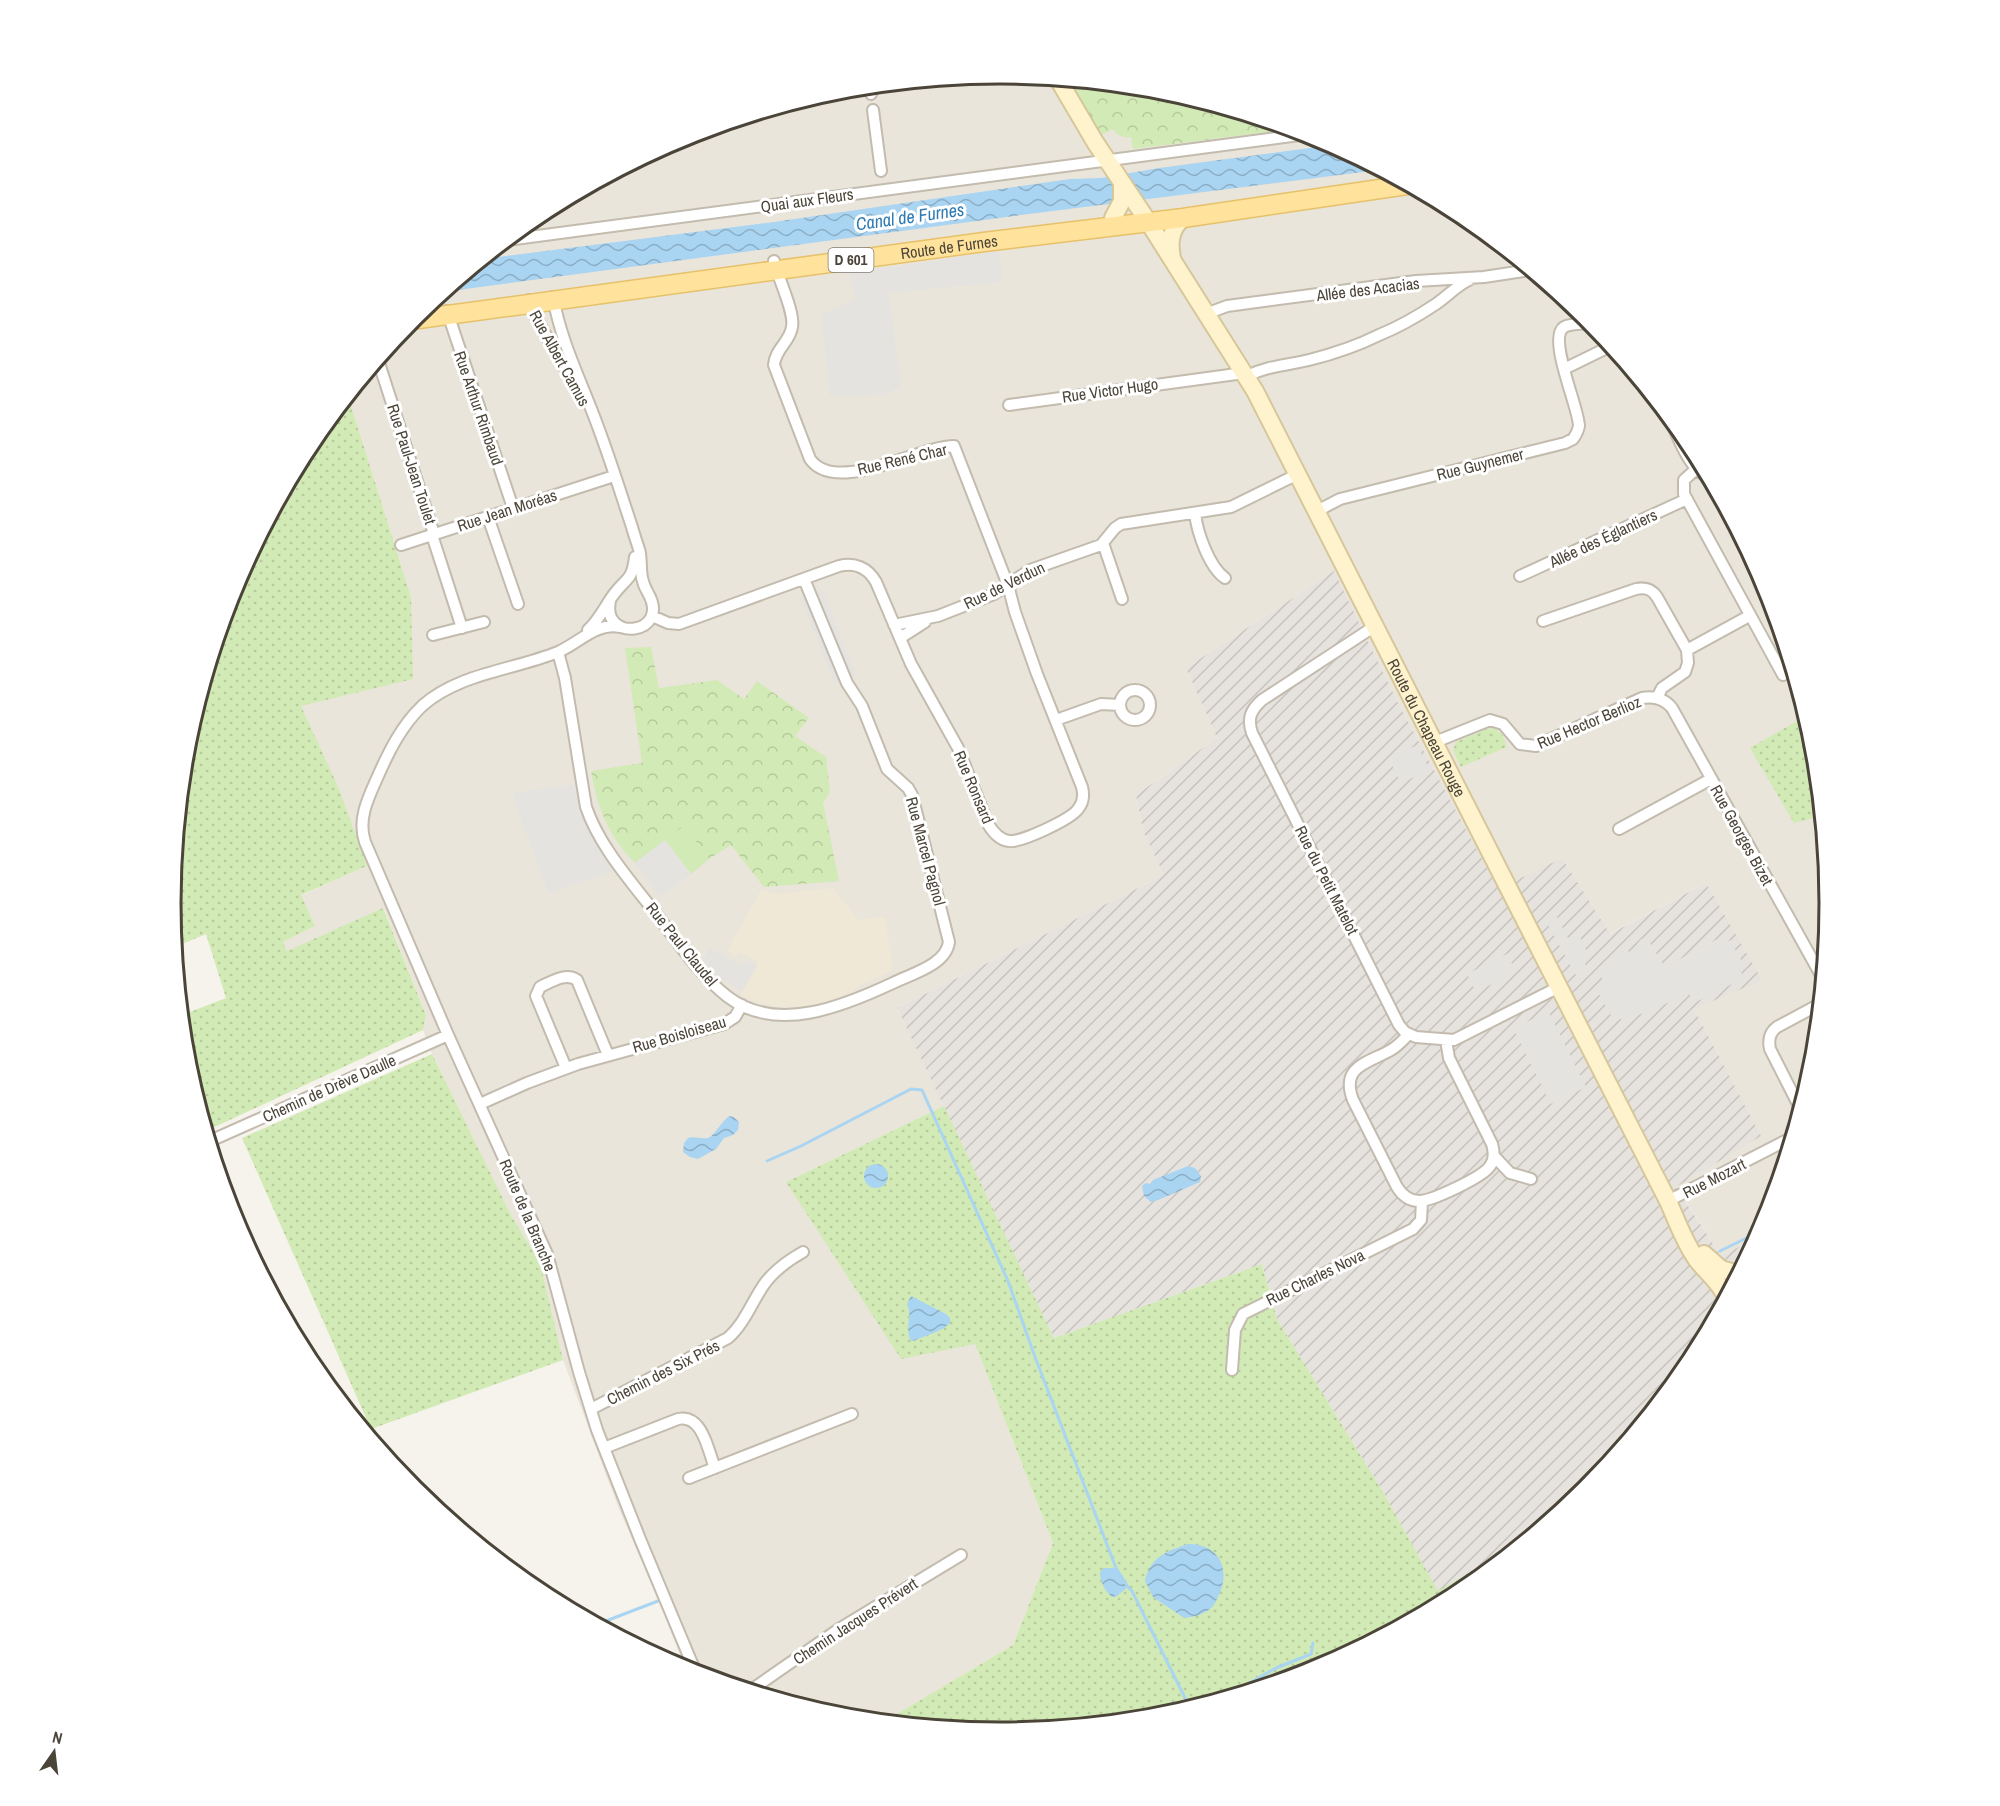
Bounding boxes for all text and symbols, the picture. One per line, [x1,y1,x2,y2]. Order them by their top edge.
street label: Quai aux Fleurs [759,183,855,217]
water label: Canal de Furnes [854,197,966,236]
street label: Route de Furnes [899,229,999,264]
road number: D 601 [828,248,874,272]
street label: Allée des Acacias [1314,272,1421,306]
street label: Rue Albert Camus [525,306,595,410]
street label: Rue Arthur Rimbaud [449,348,509,468]
street label: Rue Victor Hugo [1061,372,1159,408]
street label: Rue Paul-Jean Toulet [382,401,442,527]
street label: Rue René Char [855,438,949,480]
street label: Rue Guynemer [1434,442,1526,485]
street label: Rue Jean Moréas [454,484,560,536]
street label: Allée des Églantiers [1545,503,1661,573]
street label: Rue de Verdun [960,556,1048,614]
street label: Route du Chapeau Rouge [1382,655,1471,801]
street label: Rue Hector Berlioz [1534,690,1645,754]
street label: Rue Ronsard [949,747,999,827]
street label: Rue Georges Bizet [1705,781,1779,889]
street label: Rue Marcel Pagnol [901,794,951,908]
street label: Rue du Petit Matelot [1290,822,1364,939]
street label: Rue Paul Claudel [641,897,723,991]
street label: Rue Boisloiseau [630,1010,728,1058]
street label: Chemin de Drève Daulle [259,1049,399,1127]
street label: Rue Mozart [1679,1153,1750,1203]
street label: Route de la Branche [495,1156,561,1274]
street label: Rue Charles Nova [1262,1243,1369,1310]
street label: Chemin des Six Prés [603,1334,723,1410]
street label: Chemin Jacques Prévert [788,1572,922,1670]
north arrow [24,1722,84,1782]
text: N [50,1726,65,1749]

